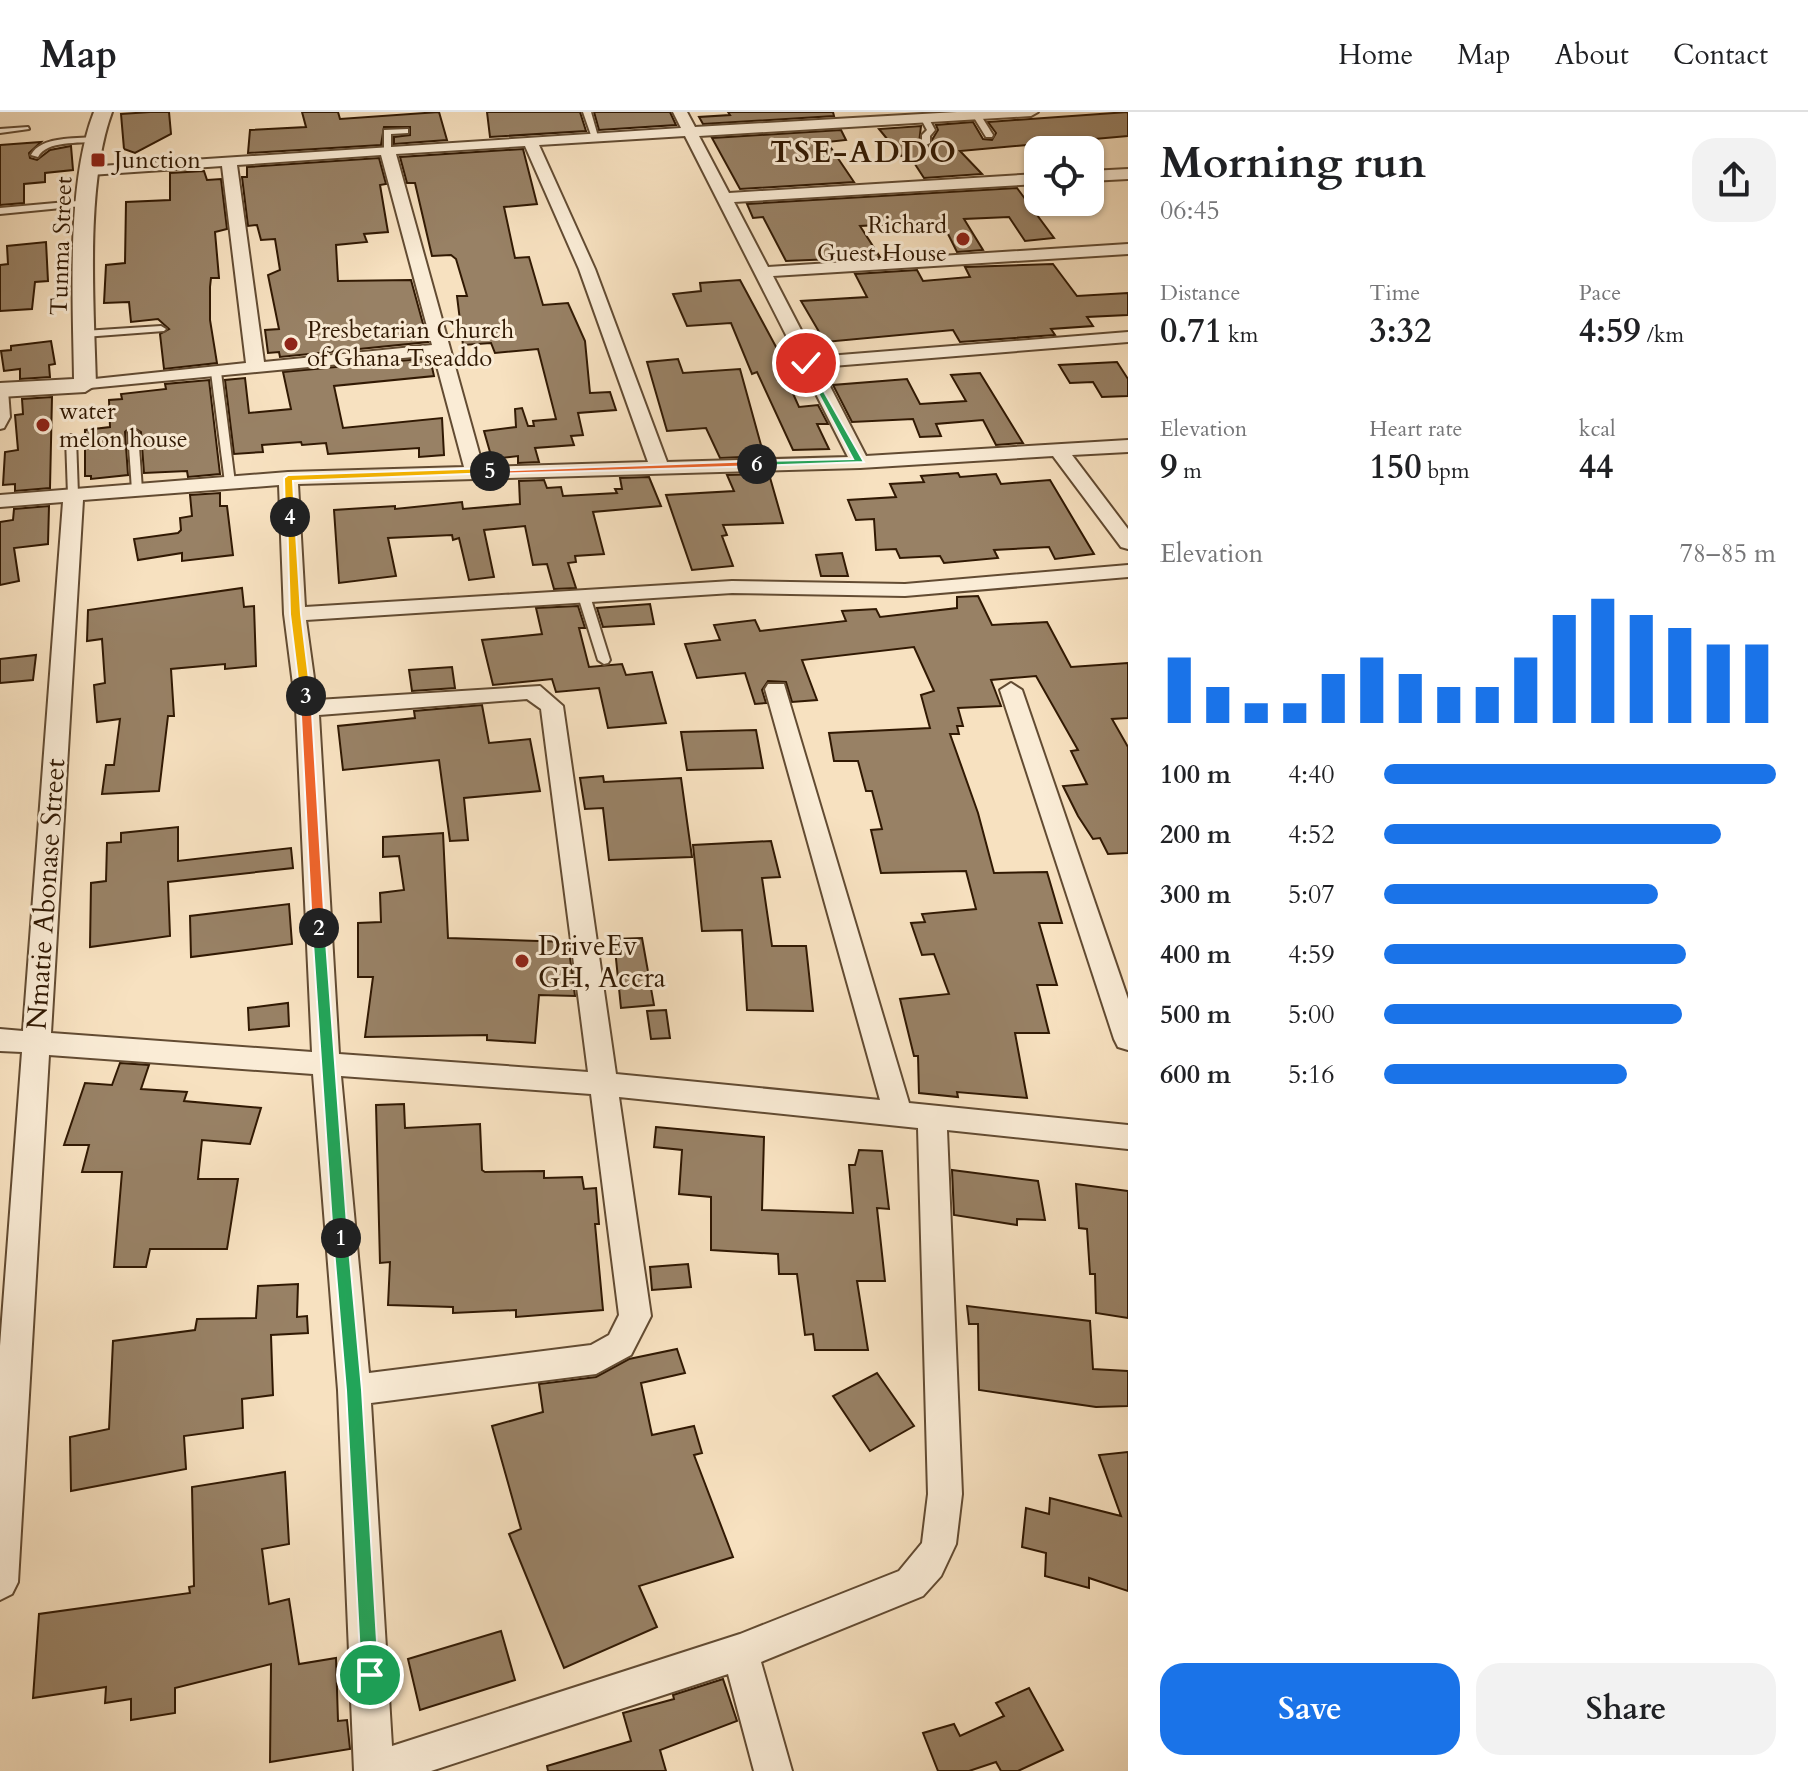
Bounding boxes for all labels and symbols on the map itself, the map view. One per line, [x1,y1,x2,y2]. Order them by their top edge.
district label: TSE-ADDO [770,132,958,173]
place label: Junction [111,144,201,177]
marker: Junction [89,151,107,169]
street label: Tunma Street [43,175,80,316]
place label: Richard Guest House [817,209,947,270]
marker: Richard Guest House [954,230,972,248]
place label: Presbetarian Church of Ghana Tseaddo [307,314,514,375]
pin [772,329,840,397]
marker: Presbetarian Church of Ghana Tseaddo [282,335,300,353]
place label: water melon house [59,395,188,456]
marker: water melon house [34,416,52,434]
pin: 6 [737,444,777,484]
pin: 5 [470,451,510,491]
pin: 4 [270,497,310,537]
pin: 3 [286,676,326,716]
street label: Nmatie Abonase Street [18,757,74,1031]
pin: 2 [299,908,339,948]
place label: DriveEv GH, Accra [538,927,666,997]
marker: DriveEv GH, Accra [513,952,531,970]
pin: 1 [321,1218,361,1258]
pin [336,1641,404,1709]

